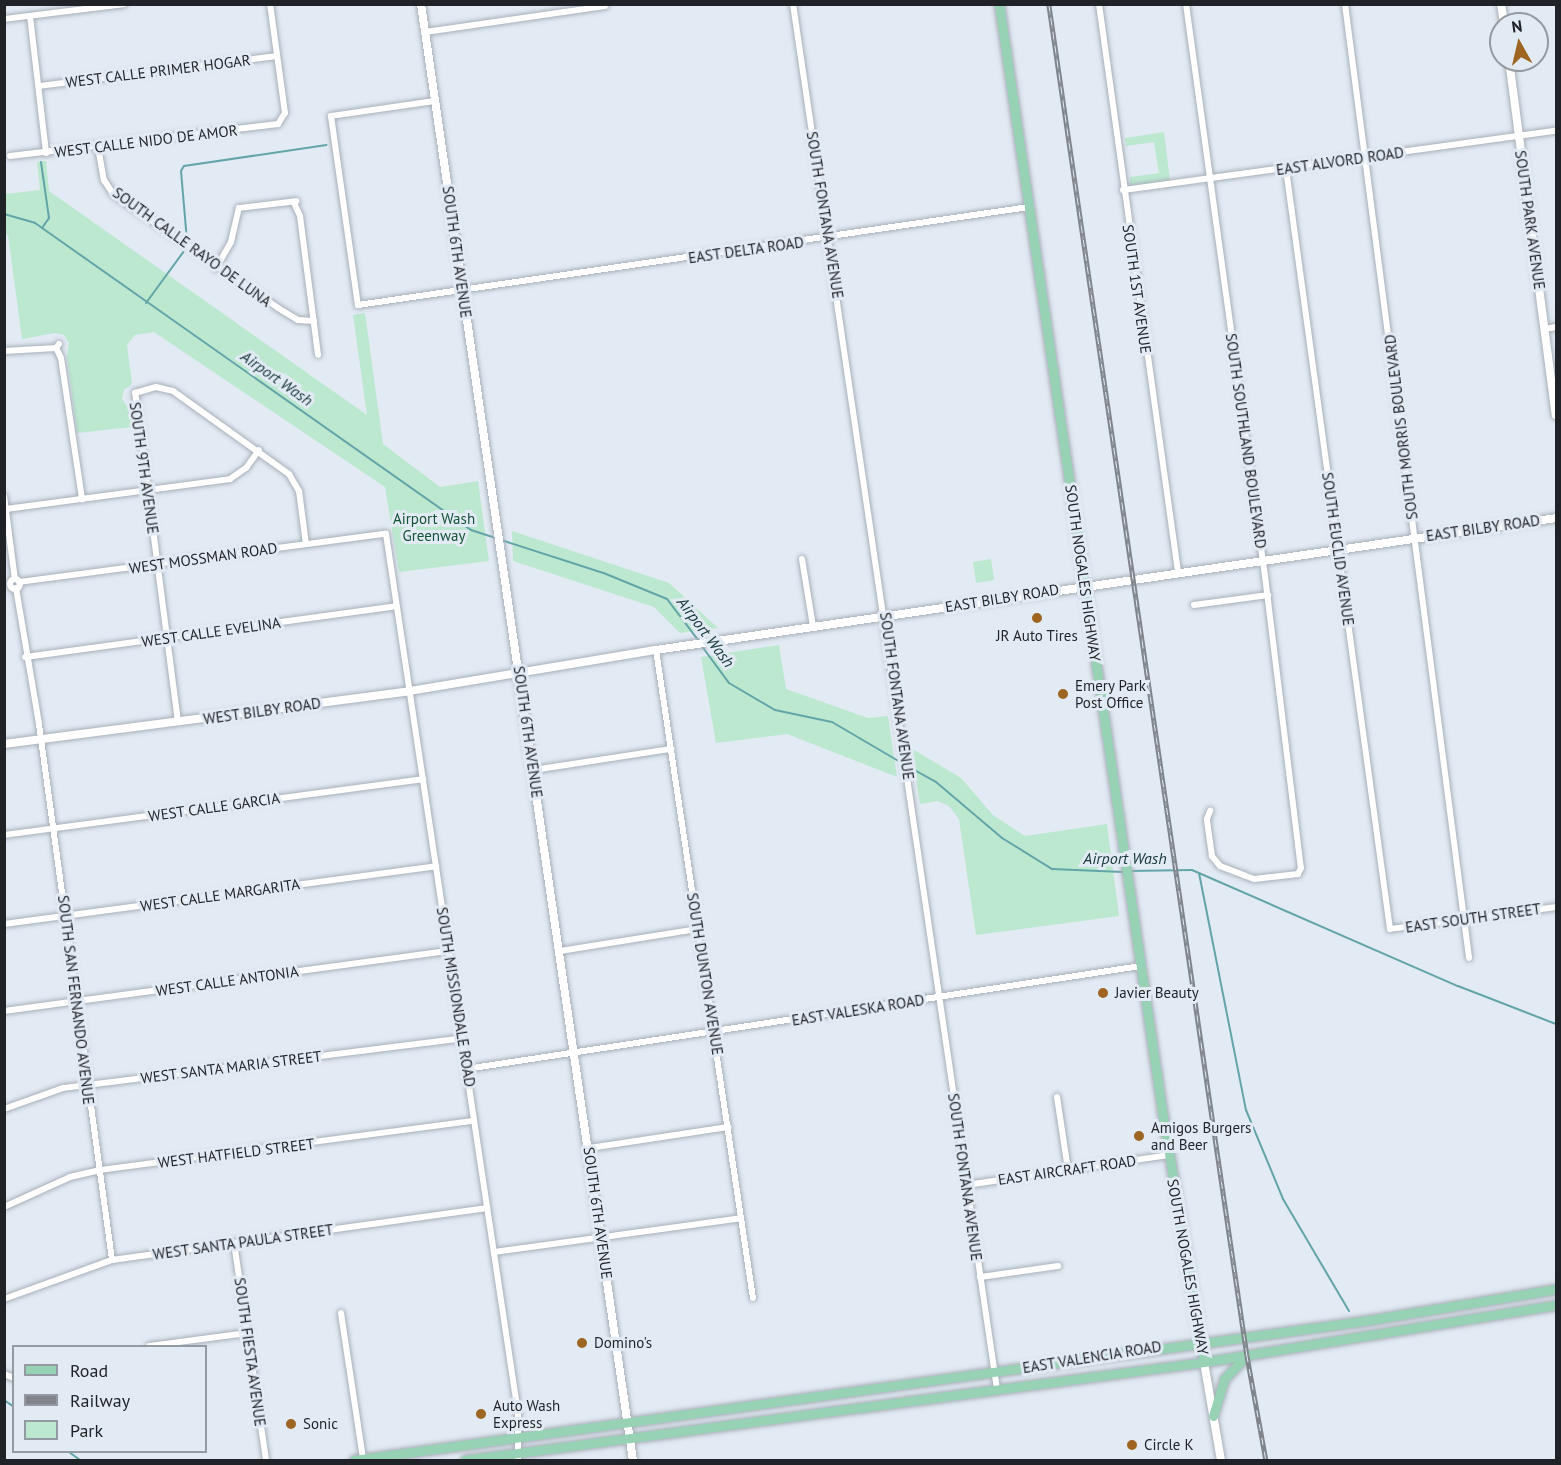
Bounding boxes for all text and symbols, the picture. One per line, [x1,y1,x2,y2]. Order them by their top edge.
north arrow [1489,12,1549,72]
text: N [1510,16,1523,37]
street label: WEST CALLE PRIMER HOGAR [64,51,252,91]
street label: WEST CALLE NIDO DE AMOR [53,121,239,161]
street label: SOUTH FONTANA AVENUE [803,130,847,300]
street label: EAST ALVORD ROAD [1274,143,1406,179]
street label: SOUTH PARK AVENUE [1511,149,1549,291]
street label: SOUTH CALLE RAYO DE LUNA [109,183,275,311]
street label: SOUTH 6TH AVENUE [439,185,475,319]
street label: SOUTH 1ST AVENUE [1119,223,1155,355]
street label: EAST DELTA ROAD [686,233,806,267]
street label: SOUTH SOUTHLAND BOULEVARD [1222,332,1270,550]
street label: SOUTH MORRIS BOULEVARD [1381,333,1421,521]
water label: Airport Wash [237,346,317,410]
street label: SOUTH 9TH AVENUE [126,401,162,535]
street label: SOUTH EUCLID AVENUE [1318,471,1358,627]
street label: SOUTH NOGALES HIGHWAY [1062,483,1104,663]
park label: Airport Wash Greenway [393,509,475,544]
street label: EAST BILBY ROAD [1424,511,1542,545]
street label: WEST MOSSMAN ROAD [127,539,279,577]
street label: EAST BILBY ROAD [943,580,1061,616]
water label: Airport Wash [673,593,739,671]
street label: SOUTH FONTANA AVENUE [876,611,918,781]
marker: JR Auto Tires [1030,611,1044,625]
street label: WEST CALLE EVELINA [140,613,282,651]
place label: JR Auto Tires [996,627,1078,645]
street label: SOUTH 6TH AVENUE [510,665,546,799]
place label: Emery Park Post Office [1075,676,1147,711]
marker: Emery Park Post Office [1056,687,1070,701]
street label: WEST BILBY ROAD [202,694,322,728]
street label: WEST CALLE GARCIA [147,789,281,825]
water label: Airport Wash [1083,848,1167,868]
street label: WEST CALLE MARGARITA [139,875,301,915]
street label: SOUTH DUNTON AVENUE [683,891,727,1057]
street label: SOUTH SAN FERNANDO AVENUE [54,894,98,1106]
street label: EAST SOUTH STREET [1404,900,1542,936]
street label: SOUTH MISSIONDALE ROAD [433,906,479,1088]
street label: WEST CALLE ANTONIA [154,962,300,1000]
place label: Javier Beauty [1115,984,1199,1002]
marker: Javier Beauty [1096,986,1110,1000]
street label: EAST VALESKA ROAD [790,990,926,1030]
street label: WEST SANTA MARIA STREET [139,1047,323,1087]
street label: SOUTH FONTANA AVENUE [944,1092,986,1262]
place label: Amigos Burgers and Beer [1151,1118,1251,1153]
marker: Amigos Burgers and Beer [1132,1129,1146,1143]
street label: WEST HATFIELD STREET [156,1134,316,1172]
street label: SOUTH 6TH AVENUE [580,1146,616,1280]
street label: EAST AIRCRAFT ROAD [996,1151,1138,1189]
street label: SOUTH NOGALES HIGHWAY [1164,1178,1212,1356]
street label: WEST SANTA PAULA STREET [151,1220,335,1264]
street label: SOUTH FIESTA AVENUE [231,1276,269,1428]
place label: Domino's [594,1334,652,1352]
marker: Domino's [575,1336,589,1350]
street label: EAST VALENCIA ROAD [1020,1337,1164,1377]
legend [12,1345,207,1453]
text: Road [70,1359,108,1382]
text: Railway [70,1389,130,1412]
place label: Auto Wash Express [493,1396,561,1431]
marker: Auto Wash Express [474,1407,488,1421]
place label: Sonic [303,1415,338,1433]
marker: Sonic [284,1417,298,1431]
text: Park [70,1419,103,1442]
place label: Circle K [1144,1436,1194,1454]
marker: Circle K [1125,1438,1139,1452]

